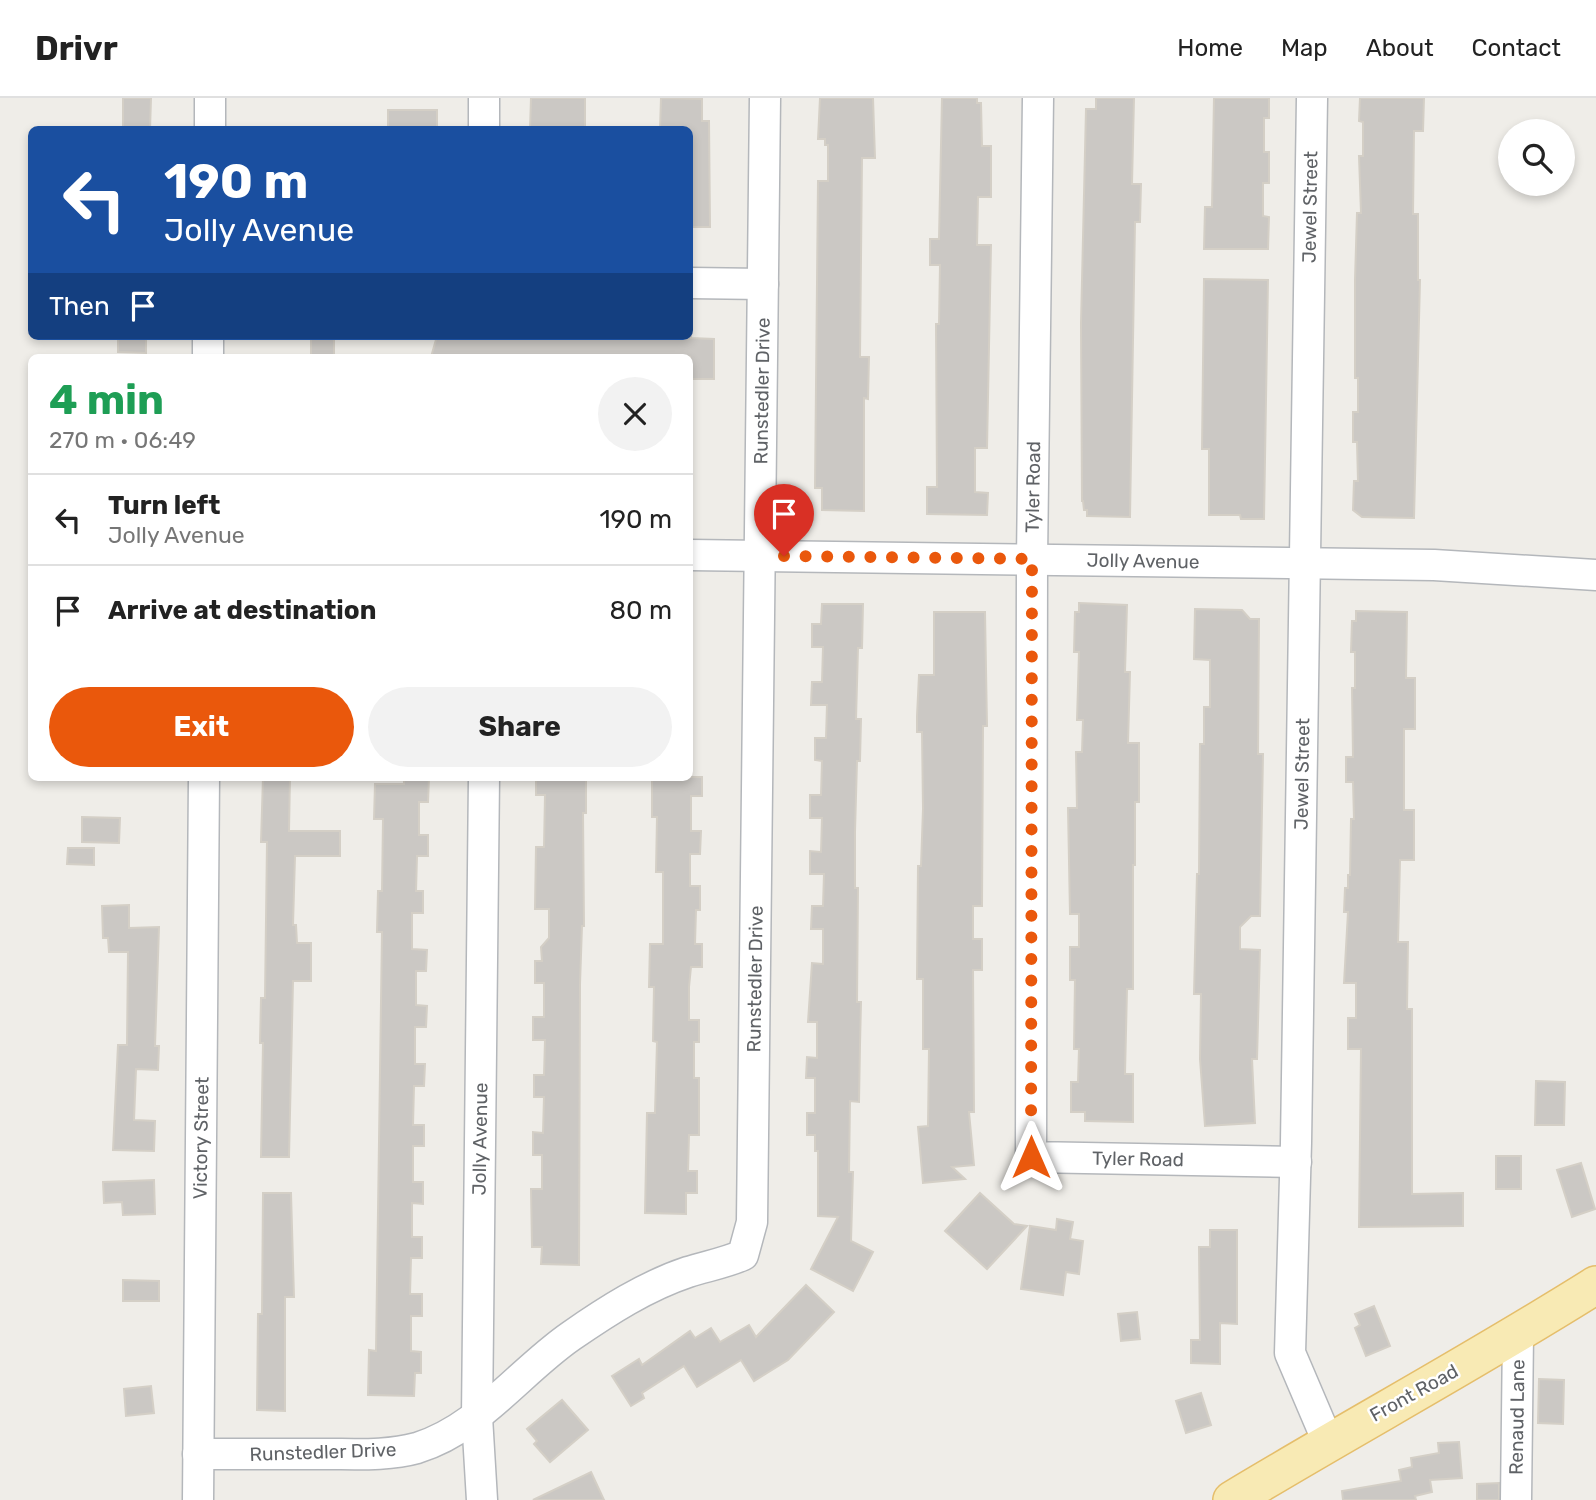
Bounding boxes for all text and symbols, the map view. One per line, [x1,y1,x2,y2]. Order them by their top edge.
text: Drivr [35,29,118,68]
text: Home [1177,34,1243,62]
text: Map [1281,34,1328,62]
text: About [1366,34,1434,62]
text: Contact [1472,34,1561,62]
map controls [1498,119,1575,196]
button: search [1498,119,1575,196]
street label: Jewel Street [1298,150,1322,263]
text: 190 m [164,152,308,210]
icon: left [49,154,140,245]
text: Jolly Avenue [164,211,354,249]
icon: arrive [124,287,162,325]
text: Then [49,291,110,322]
street label: Runstedler Drive [749,317,775,465]
text: 4 min [49,375,164,425]
button: close [598,377,672,451]
text: 270 m · 06:49 [49,426,196,454]
street label: Tyler Road [1021,441,1045,533]
pin [754,484,814,556]
text: Turn left [108,490,220,521]
icon: arrive [765,495,803,533]
icon: left [49,501,87,539]
text: 190 m [599,504,672,535]
text: Jolly Avenue [108,521,245,549]
street label: Jolly Avenue [1086,549,1200,573]
icon: arrive [49,592,87,630]
text: Arrive at destination [108,595,376,626]
text: 80 m [609,595,672,626]
button: Exit [49,687,354,767]
button: Share [368,687,672,767]
street label: Jewel Street [1290,717,1314,830]
street label: Runstedler Drive [742,905,768,1053]
street label: Victory Street [188,1076,214,1199]
street label: Jolly Avenue [468,1082,492,1196]
position arrow [994,1120,1068,1194]
street label: Tyler Road [1092,1147,1184,1171]
street label: Front Road [1366,1359,1462,1427]
street label: Renaud Lane [1504,1359,1530,1475]
street label: Runstedler Drive [249,1438,397,1466]

